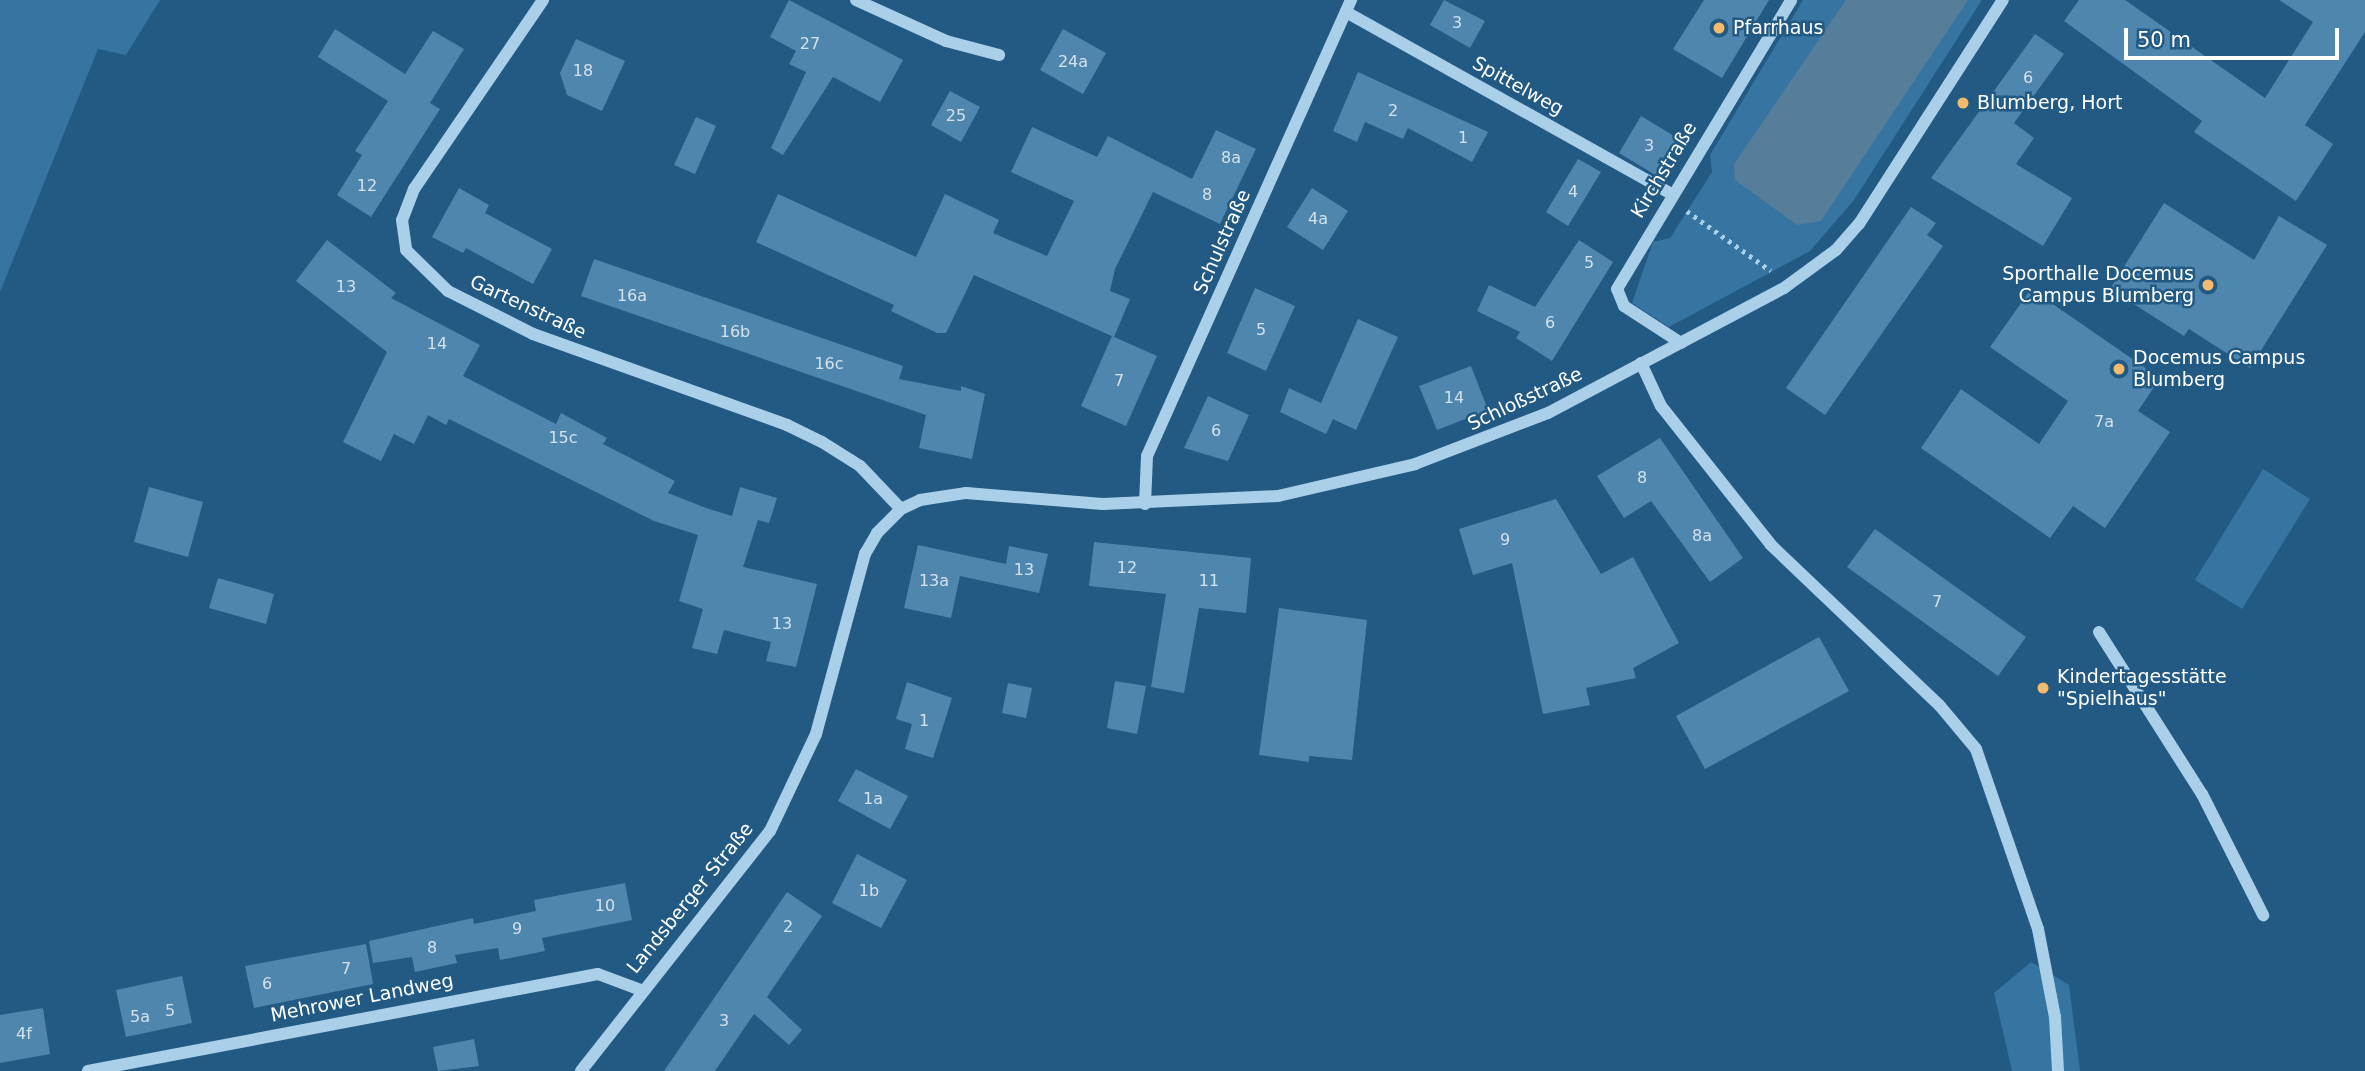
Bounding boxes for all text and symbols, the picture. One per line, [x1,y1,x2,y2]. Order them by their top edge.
house number: 3 [1452,13,1462,33]
scale bar [2127,14,2342,58]
place label: Pfarrhaus [1733,17,1823,39]
marker: Pfarrhaus [1711,20,1727,36]
text: 50 m [2137,28,2191,52]
house number: 27 [800,34,820,54]
house number: 24a [1058,52,1088,72]
street label: Spittelweg [1468,52,1568,120]
house number: 18 [573,61,593,81]
house number: 6 [2023,68,2033,88]
place label: Blumberg, Hort [1977,92,2122,114]
marker: Blumberg, Hort [1955,95,1971,111]
house number: 2 [1388,101,1398,121]
house number: 25 [946,106,966,126]
street label: Kirchstraße [1626,118,1702,222]
house number: 1 [1458,128,1468,148]
house number: 3 [1644,136,1654,156]
house number: 8a [1221,148,1241,168]
house number: 12 [357,176,377,196]
house number: 4 [1568,182,1578,202]
house number: 8 [1202,185,1212,205]
street label: Schulstraße [1189,186,1255,298]
house number: 4a [1308,209,1328,229]
house number: 5 [1584,253,1594,273]
place label: Sporthalle Docemus Campus Blumberg [2002,263,2194,307]
street label: Gartenstraße [466,270,590,344]
house number: 13 [336,277,356,297]
marker: Sporthalle Docemus Campus Blumberg [2200,277,2216,293]
house number: 16a [617,286,647,306]
house number: 6 [1545,313,1555,333]
house number: 5 [1256,320,1266,340]
house number: 16b [720,322,750,342]
house number: 14 [427,334,447,354]
place label: Docemus Campus Blumberg [2133,347,2305,391]
house number: 16c [814,354,844,374]
marker: Docemus Campus Blumberg [2111,361,2127,377]
street label: Schloßstraße [1464,362,1586,436]
house number: 7 [1114,371,1124,391]
house number: 14 [1444,388,1464,408]
house number: 7a [2094,412,2114,432]
house number: 6 [1211,421,1221,441]
house number: 15c [548,428,578,448]
house number: 8 [1637,468,1647,488]
house number: 8a [1692,526,1712,546]
house number: 9 [1500,530,1510,550]
house number: 12 [1117,558,1137,578]
house number: 13 [1014,560,1034,580]
house number: 13a [919,571,949,591]
house number: 11 [1199,571,1219,591]
house number: 7 [1932,592,1942,612]
house number: 13 [772,614,792,634]
place label: Kindertagesstätte "Spielhaus" [2057,666,2227,710]
marker: Kindertagesstätte "Spielhaus" [2035,680,2051,696]
house number: 1 [919,711,929,731]
house number: 1a [863,789,883,809]
street label: Landsberger Straße [622,818,758,978]
house number: 1b [859,881,879,901]
house number: 10 [595,896,615,916]
house number: 2 [783,917,793,937]
house number: 9 [512,919,522,939]
house number: 8 [427,938,437,958]
house number: 7 [341,959,351,979]
street label: Mehrower Landweg [269,969,455,1027]
house number: 6 [262,974,272,994]
house number: 5 [165,1001,175,1021]
house number: 5a [130,1007,150,1027]
house number: 3 [719,1011,729,1031]
house number: 4f [16,1024,32,1044]

